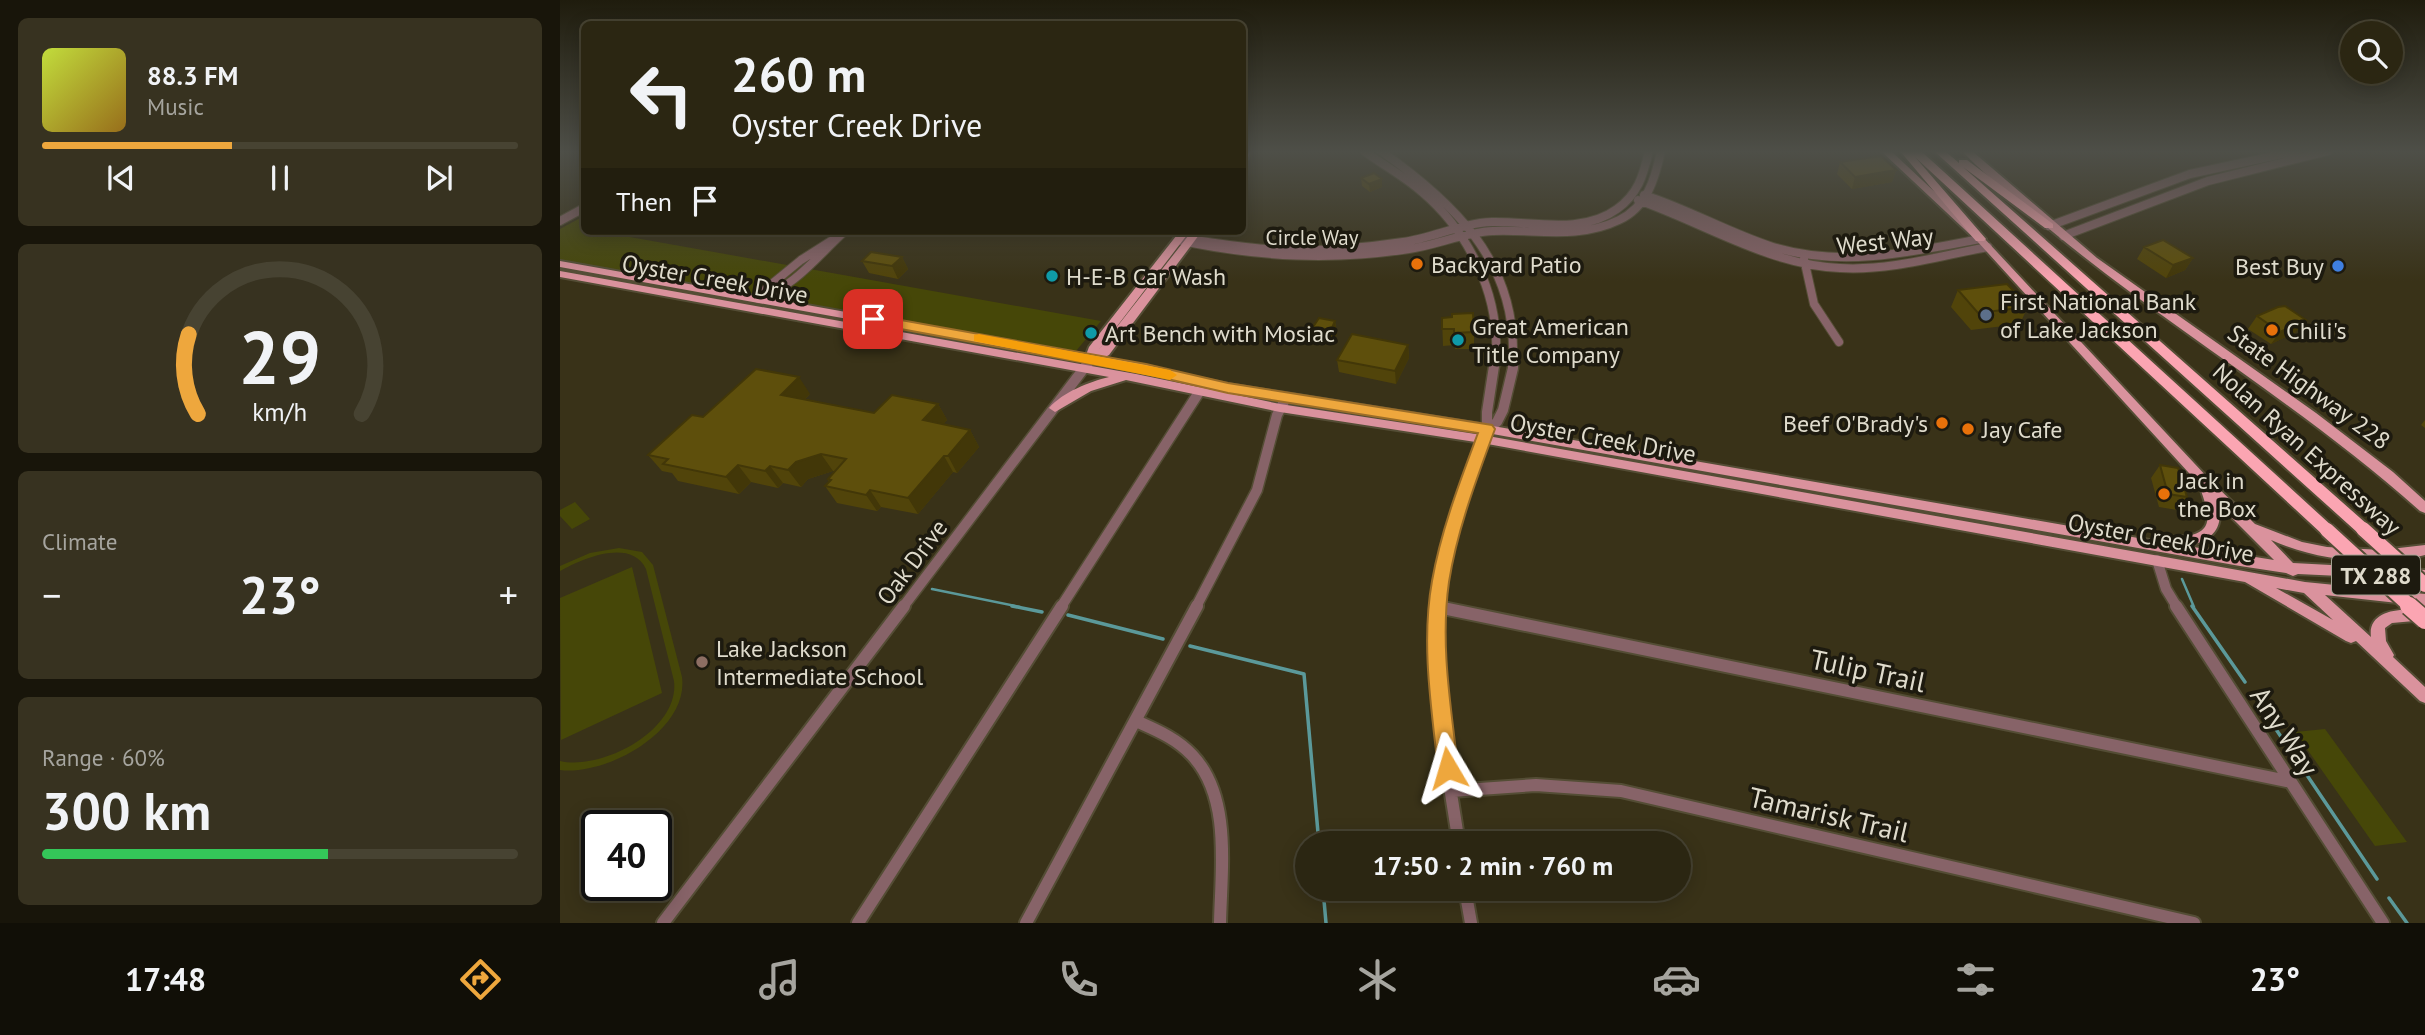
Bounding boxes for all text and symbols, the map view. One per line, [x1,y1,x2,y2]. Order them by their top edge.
map controls [2340,21,2403,84]
button: search [2340,21,2403,84]
text: 260 m [731,42,866,106]
icon: left [616,49,707,140]
text: 88.3 FM [147,59,238,92]
text: Music [147,92,204,121]
text: Oyster Creek Drive [731,104,982,146]
icon: previous [102,159,140,197]
icon: pause [261,159,299,197]
icon: next [420,159,458,197]
icon: arrive [686,182,724,220]
text: Then [616,185,672,218]
street label: West Way [1835,221,1935,261]
street label: Circle Way [1266,224,1359,251]
street label: Oyster Creek Drive [619,247,811,311]
place label: Backyard Patio [1431,249,1582,280]
place label: Best Buy [2235,251,2324,282]
marker: Backyard Patio [1409,256,1425,272]
marker: Best Buy [2330,258,2346,274]
place label: H-E-B Car Wash [1066,261,1226,292]
marker: H-E-B Car Wash [1044,268,1060,284]
place label: First National Bank of Lake Jackson [2000,286,2197,345]
pin [843,289,903,349]
icon: arrive [854,300,892,338]
marker: First National Bank of Lake Jackson [1978,307,1994,323]
text: 29 [239,311,321,405]
place label: Great American Title Company [1472,311,1629,370]
place label: Chili's [2286,315,2347,346]
place label: Art Bench with Mosiac [1105,318,1335,349]
street label: State Highway 228 [2222,318,2396,456]
marker: Chili's [2264,322,2280,338]
marker: Art Bench with Mosiac [1083,325,1099,341]
marker: Great American Title Company [1450,332,1466,348]
street label: Nolan Ryan Expressway [2206,356,2408,542]
text: km/h [253,396,307,428]
street label: Oyster Creek Drive [1507,406,1699,470]
place label: Beef O'Brady's [1783,408,1928,439]
place label: Jay Cafe [1981,414,2062,445]
marker: Beef O'Brady's [1934,415,1950,431]
marker: Jay Cafe [1960,421,1976,437]
place label: Jack in the Box [2177,465,2257,524]
marker: Jack in the Box [2156,486,2172,502]
street label: Oyster Creek Drive [2065,506,2257,570]
street label: Oak Drive [870,513,954,611]
text: Climate [42,527,117,556]
road number: TX 288 [2332,555,2420,594]
text: 23° [239,561,321,628]
text: − [42,570,61,619]
text: + [499,570,518,619]
place label: Lake Jackson Intermediate School [716,633,923,692]
street label: Tulip Trail [1807,640,1929,700]
marker: Lake Jackson Intermediate School [694,654,710,670]
street label: Any Way [2242,679,2328,783]
position arrow [1411,731,1485,805]
text: Range · 60% [42,743,165,772]
text: 300 km [42,777,211,844]
street label: Tamarisk Trail [1746,778,1912,850]
speed limit sign: 40 [581,810,672,901]
text: 17:50 · 2 min · 760 m [1373,849,1613,882]
icon: directions [456,955,505,1004]
icon: music [755,955,804,1004]
icon: phone [1054,955,1103,1004]
icon: climate [1353,955,1402,1004]
icon: car [1652,955,1701,1004]
icon: filters [1951,955,2000,1004]
text: 17:48 [125,958,206,1000]
text: 23° [2250,958,2300,1000]

